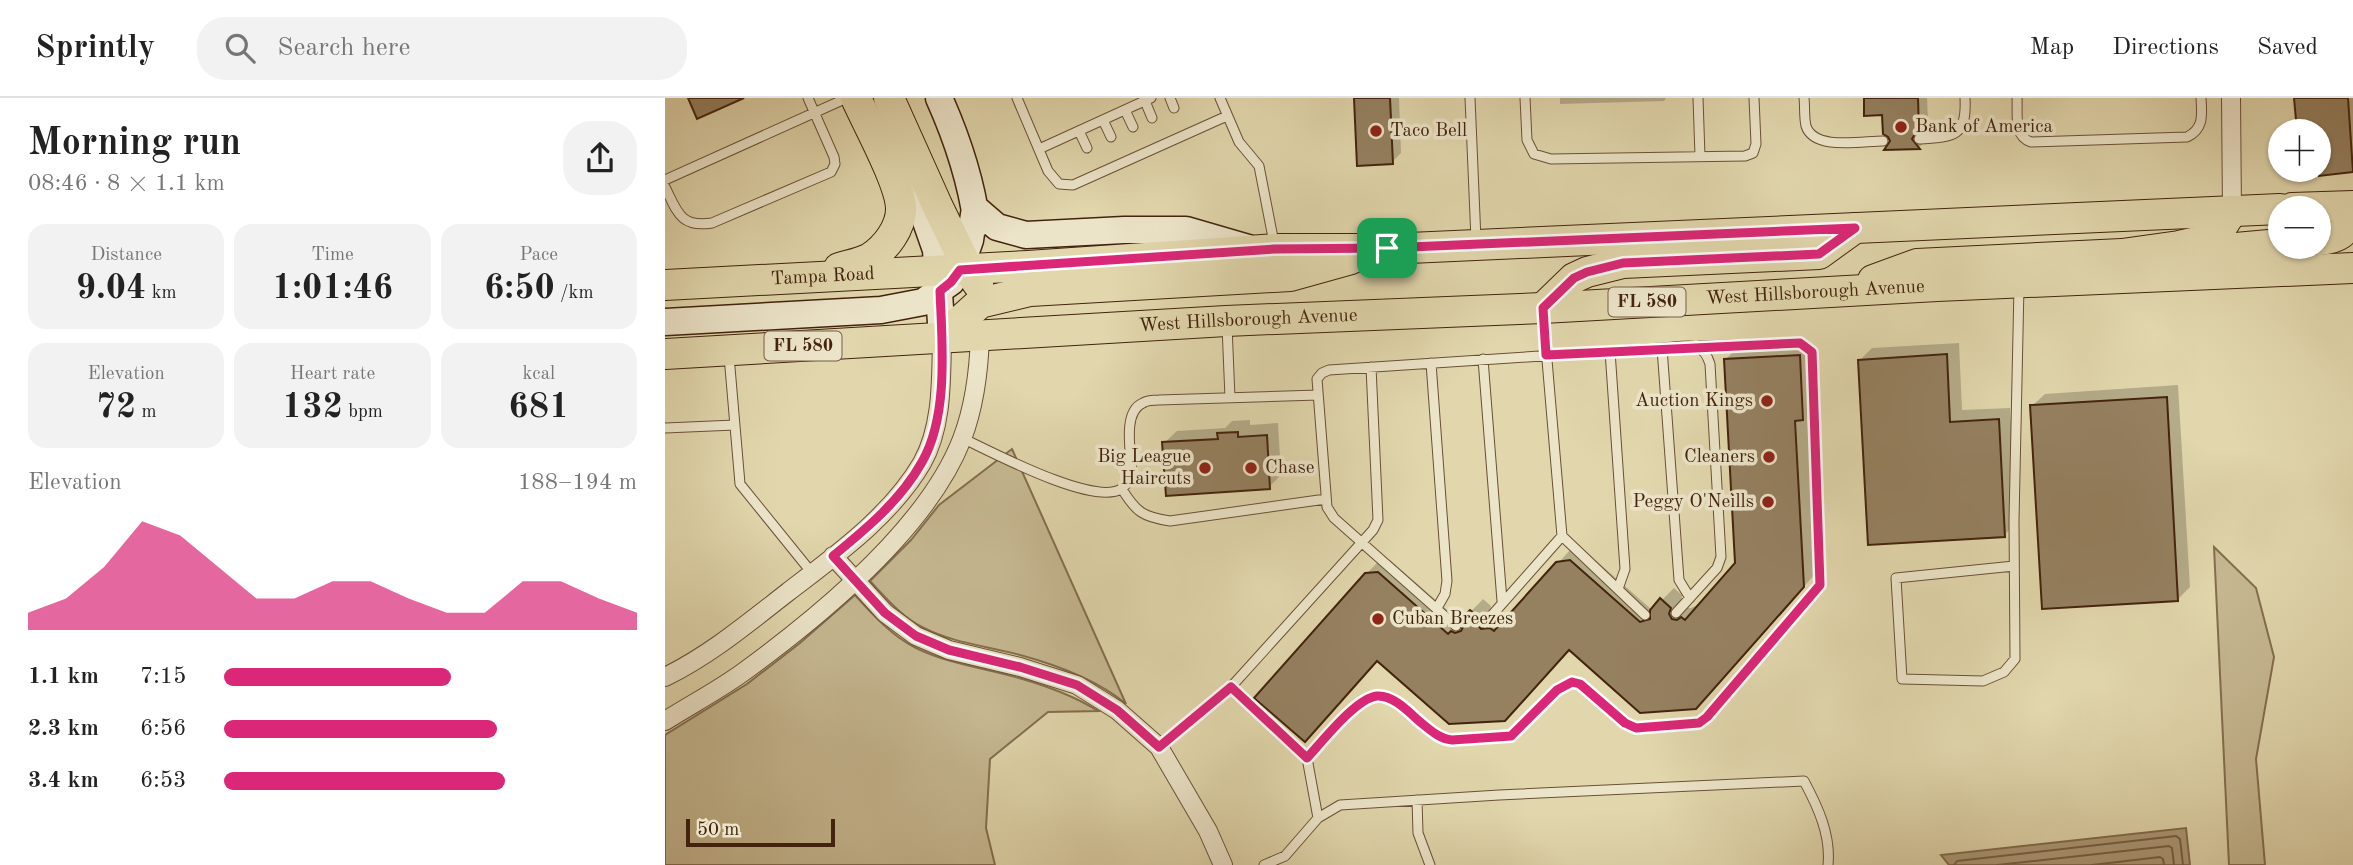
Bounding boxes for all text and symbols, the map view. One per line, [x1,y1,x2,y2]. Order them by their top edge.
search box [197,17,687,80]
icon: search [221,29,259,67]
text: Sprintly [35,32,155,65]
text: Search here [277,35,410,61]
text: Map [2030,36,2074,60]
text: Directions [2112,36,2219,60]
text: Saved [2257,36,2318,60]
place label: Bank of America [1915,118,2054,137]
marker: Bank of America [1893,119,1909,135]
map controls [2268,119,2331,259]
button: + [2268,119,2331,182]
button: share [563,121,637,195]
place label: Taco Bell [1390,122,1467,141]
marker: Taco Bell [1368,123,1384,139]
text: Morning run [28,125,241,163]
text: 08:46 · 8 × 1.1 km [28,172,225,195]
button: − [2268,196,2331,259]
pin [1357,218,1417,278]
icon: arrive [1368,229,1406,267]
text: Distance [90,246,162,265]
text: Time [311,246,354,265]
text: Pace [520,246,558,265]
street label: Tampa Road [770,265,875,289]
text: 9.04 [76,271,146,306]
text: 1:01:46 [272,271,393,306]
text: 6:50 [484,271,555,306]
street label: West Hillsborough Avenue [1705,277,1925,308]
text: km [146,284,177,303]
text: /km [555,284,594,303]
road number: FL 580 [1609,288,1685,316]
street label: West Hillsborough Avenue [1138,306,1358,336]
road number: FL 580 [765,332,841,360]
text: Elevation [88,365,165,384]
text: Heart rate [290,365,375,384]
text: kcal [522,365,555,384]
text: 72 [96,390,136,425]
text: 132 [282,390,343,425]
text: 681 [508,390,569,425]
place label: Auction Kings [1635,392,1753,411]
marker: Auction Kings [1759,393,1775,409]
text: m [136,403,157,422]
text: bpm [343,403,383,422]
place label: Big League Haircuts [1097,448,1191,489]
place label: Cleaners [1684,448,1755,467]
marker: Cleaners [1761,449,1777,465]
place label: Chase [1265,459,1314,478]
marker: Big League Haircuts [1197,460,1213,476]
marker: Chase [1243,460,1259,476]
text: Elevation [28,471,122,494]
text: 188–194 m [518,471,637,494]
place label: Peggy O'Neills [1633,493,1754,512]
marker: Peggy O'Neills [1760,494,1776,510]
place label: Cuban Breezes [1392,610,1513,629]
marker: Cuban Breezes [1370,611,1386,627]
text: 1.1 km [28,665,99,688]
text: 7:15 [140,665,186,688]
text: 2.3 km [28,717,99,740]
text: 6:56 [140,717,186,740]
text: 3.4 km [28,769,99,792]
text: 6:53 [140,769,186,792]
scale bar [686,816,835,848]
text: 50 m [697,821,739,840]

